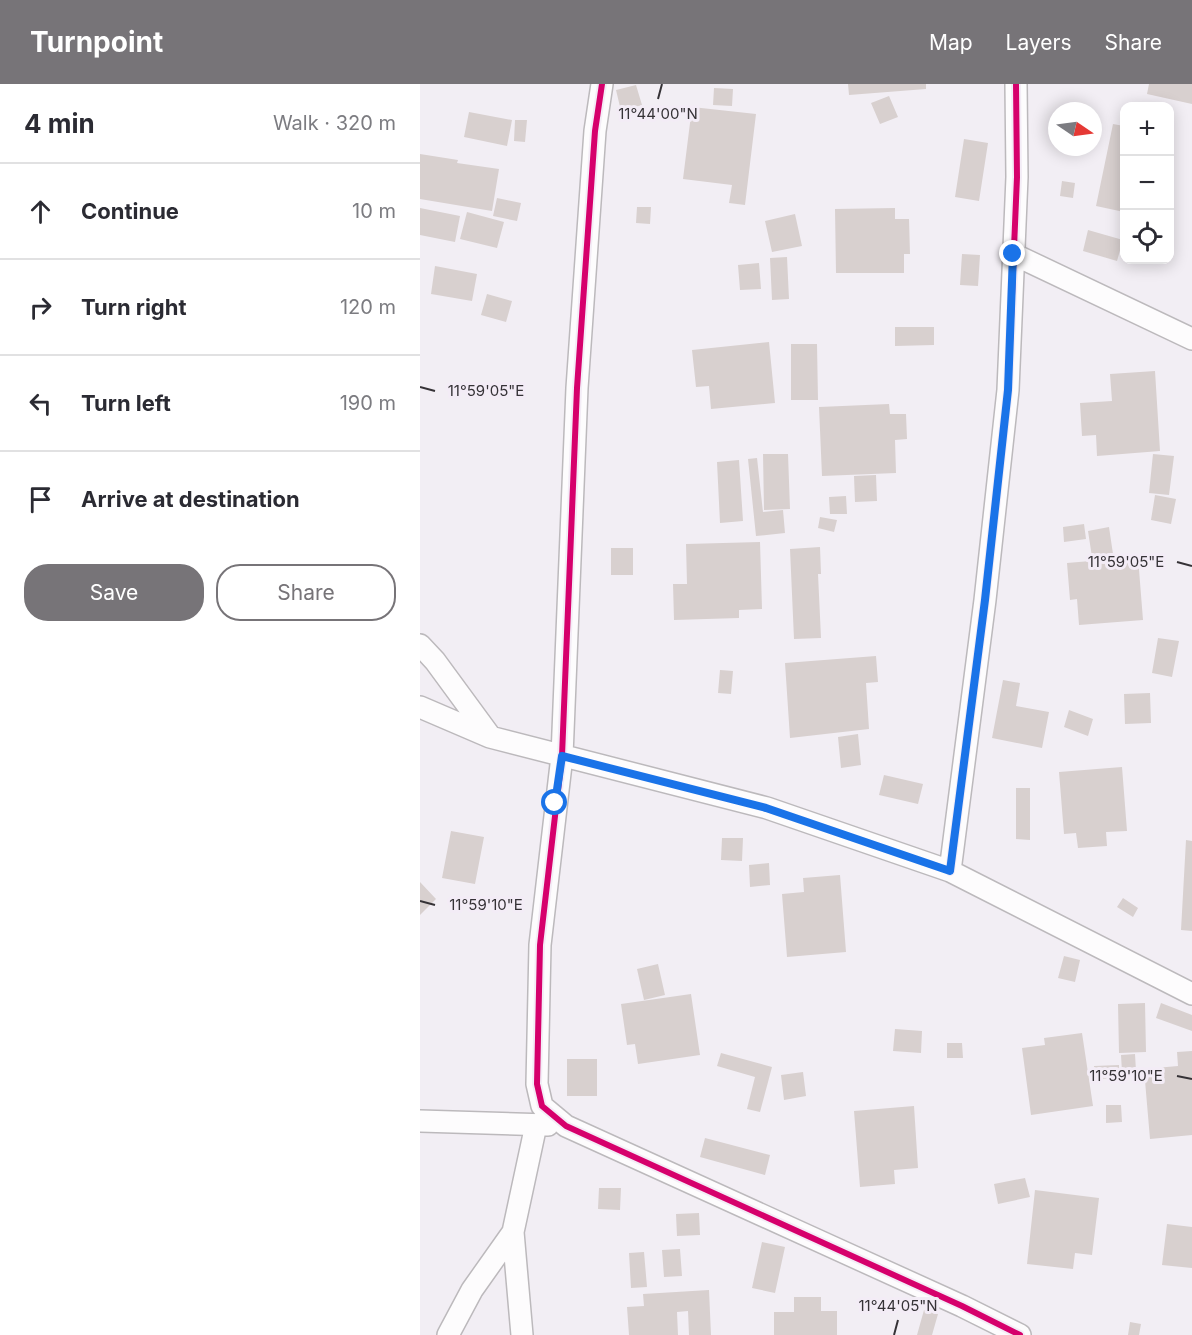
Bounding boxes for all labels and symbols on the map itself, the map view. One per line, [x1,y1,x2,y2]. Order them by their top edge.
north arrow [1048,102,1102,156]
text: 11°44'00"N [618,104,698,123]
route end [999,240,1025,266]
text: 11°59'05"E [448,381,524,400]
text: 11°59'05"E [1088,552,1164,571]
route start [541,789,567,815]
text: 11°59'10"E [449,895,523,914]
text: 11°59'10"E [1089,1066,1163,1085]
text: 11°44'05"N [858,1296,938,1315]

